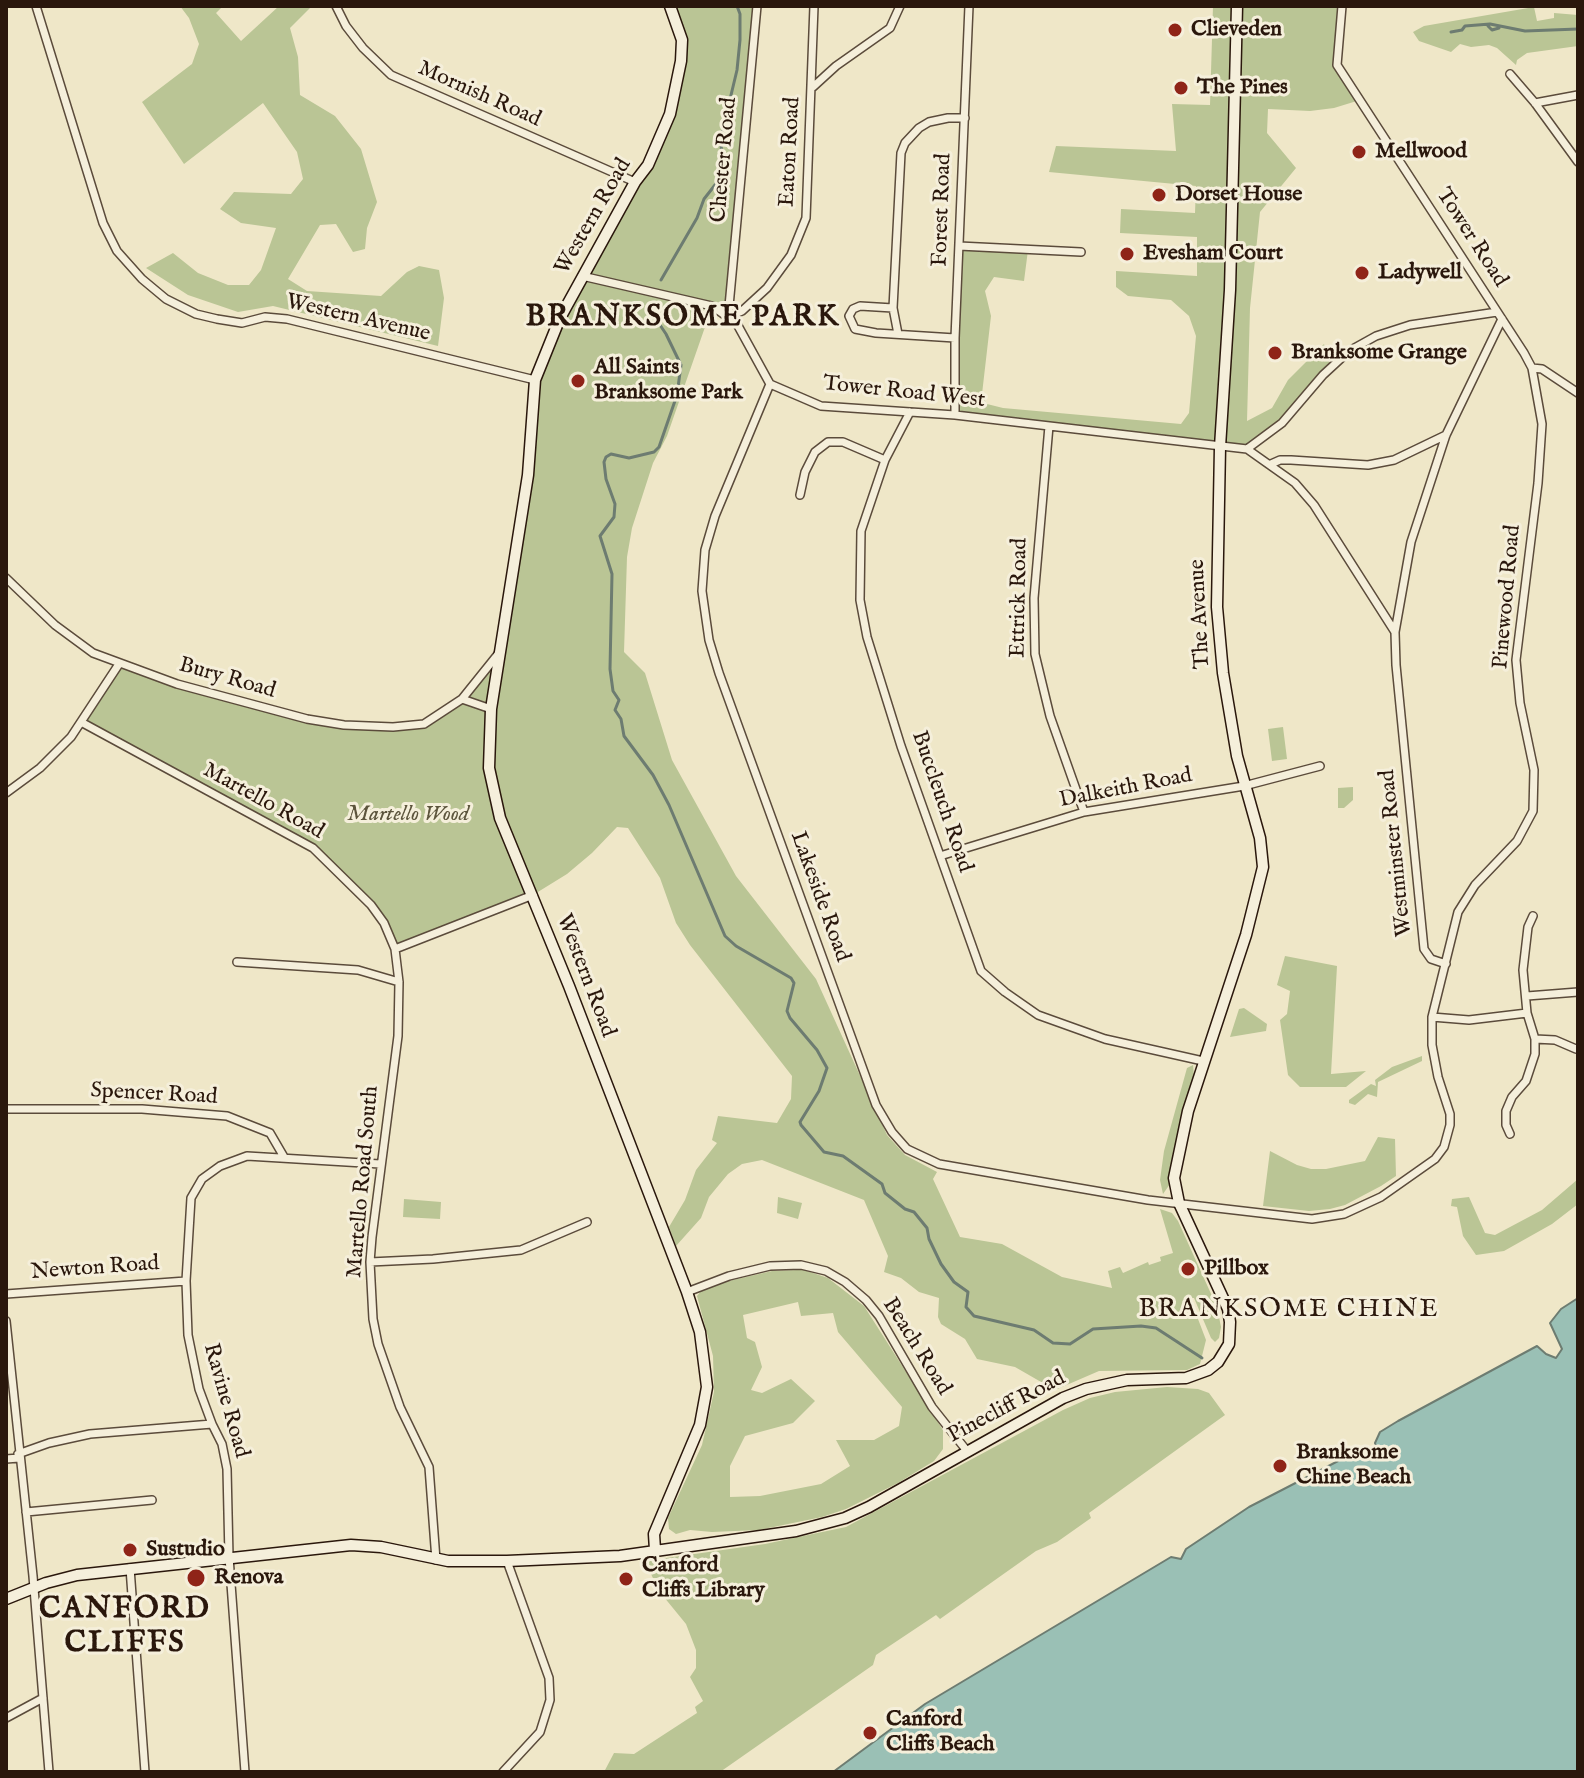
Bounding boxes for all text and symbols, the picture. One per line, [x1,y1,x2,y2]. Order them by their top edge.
place label: Clieveden [1191,17,1282,43]
marker: Clieveden [1166,21,1184,39]
street label: Mornish Road [413,56,545,134]
place label: The Pines [1197,75,1288,101]
marker: The Pines [1172,79,1190,97]
street label: Chester Road [706,96,744,224]
street label: Eaton Road [775,96,807,208]
place label: Mellwood [1375,139,1467,165]
marker: Mellwood [1350,143,1368,161]
street label: Forest Road [928,153,958,267]
street label: Western Road [550,154,638,280]
place label: Dorset House [1175,182,1302,208]
street label: Tower Road [1429,184,1513,292]
marker: Dorset House [1150,186,1168,204]
place label: Evesham Court [1143,241,1283,267]
marker: Evesham Court [1118,245,1136,263]
place label: Ladywell [1378,260,1462,286]
marker: Ladywell [1353,264,1371,282]
street label: Western Avenue [283,290,433,348]
district label: BRANKSOME PARK [526,301,840,337]
place label: Branksome Grange [1291,340,1467,366]
marker: Branksome Grange [1266,344,1284,362]
place label: All Saints Branksome Park [594,355,743,406]
street label: Tower Road West [822,371,986,415]
marker: All Saints Branksome Park [569,372,587,390]
street label: Pinewood Road [1489,524,1527,670]
street label: Ettrick Road [1006,538,1034,658]
street label: The Avenue [1185,558,1217,670]
street label: Bury Road [176,653,278,705]
street label: Buccleuch Road [904,728,978,876]
street label: Martello Road [198,758,328,846]
street label: Dalkeith Road [1057,763,1195,815]
street label: Westminster Road [1375,768,1419,938]
park label: Martello Wood [347,802,469,828]
street label: Lakeside Road [783,828,855,966]
street label: Western Road [549,911,621,1041]
street label: Spencer Road [90,1078,218,1112]
street label: Martello Road South [342,1085,386,1279]
street label: Newton Road [30,1251,160,1287]
place label: Pillbox [1204,1256,1269,1282]
marker: Pillbox [1179,1260,1197,1278]
street label: Beach Road [876,1293,956,1401]
district label: BRANKSOME CHINE [1139,1295,1439,1327]
street label: Ravine Road [196,1341,254,1461]
street label: Pinecliff Road [944,1366,1070,1450]
place label: Branksome Chine Beach [1296,1440,1411,1492]
marker: Branksome Chine Beach [1271,1457,1289,1475]
place label: Sustudio [146,1537,225,1563]
marker: Sustudio [121,1541,139,1559]
place label: Canford Cliffs Library [642,1553,765,1604]
place label: Renova [214,1565,283,1591]
marker: Renova [185,1567,207,1589]
marker: Canford Cliffs Library [617,1570,635,1588]
district label: CANFORD CLIFFS [39,1593,211,1664]
place label: Canford Cliffs Beach [886,1707,995,1758]
marker: Canford Cliffs Beach [861,1724,879,1742]

